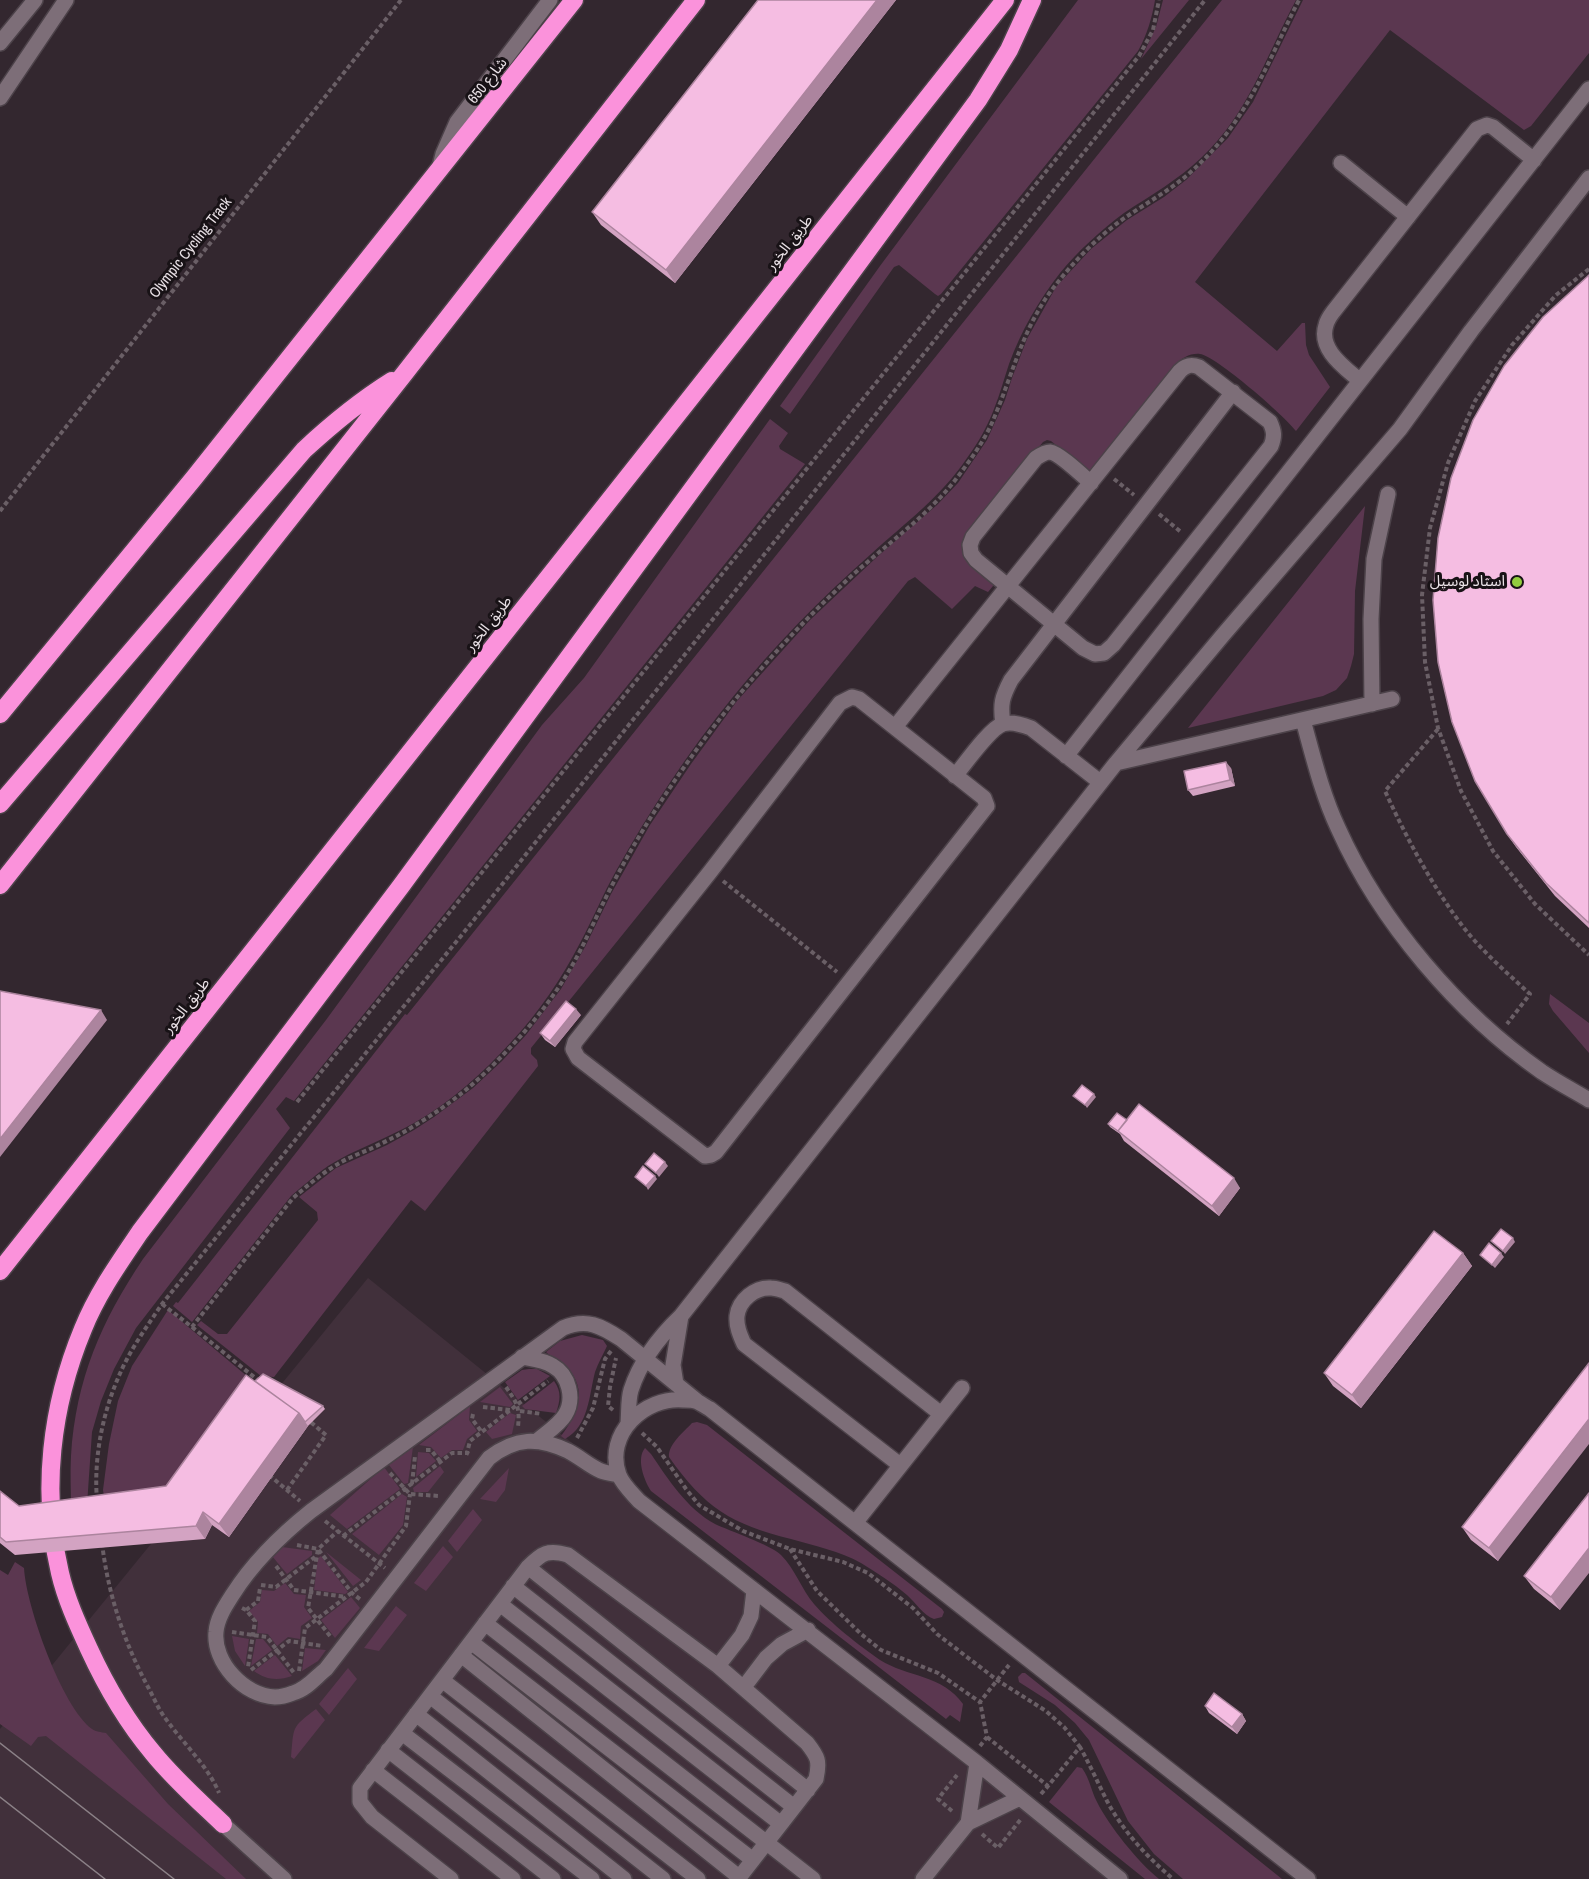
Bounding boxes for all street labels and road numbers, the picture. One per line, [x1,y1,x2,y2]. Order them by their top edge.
street label: شارع 650 [465,55,511,107]
street label: Olympic Cycling Track [146,194,236,302]
street label: طريق الخور [763,212,817,274]
street label: طريق الخور [462,593,516,655]
street label: طريق الخور [160,975,214,1037]

